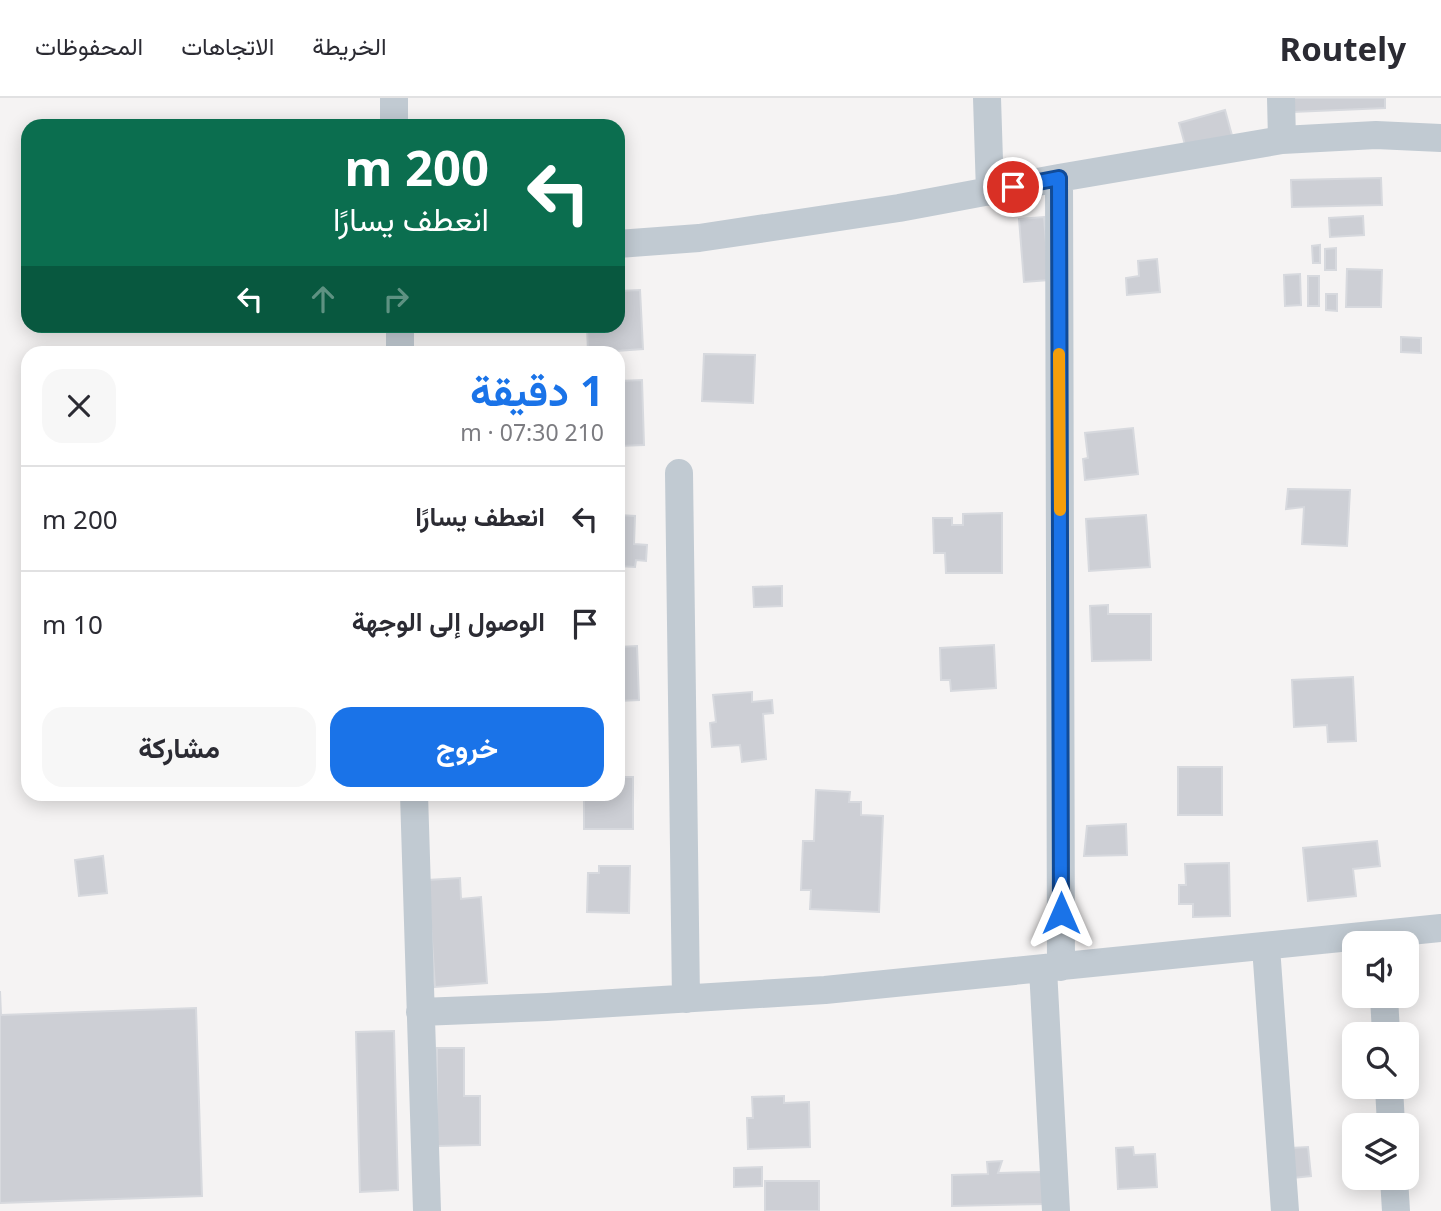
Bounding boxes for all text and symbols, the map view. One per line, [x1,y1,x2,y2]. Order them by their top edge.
text: Routely [1280,26,1406,71]
text: المحفوظات [35,29,143,62]
text: الاتجاهات [181,29,274,62]
text: الخريطة [312,29,387,62]
text: 200 m [344,134,489,200]
icon: left [513,147,604,238]
pin [983,157,1043,217]
icon: arrive [994,168,1032,206]
text: انعطف يسارًا [333,197,489,240]
icon: left [231,280,269,318]
icon: ahead [304,280,342,318]
icon: right [377,280,415,318]
text: 1 دقيقة [470,361,604,418]
button: close [42,369,116,443]
text: 210 m · 07:30 [460,416,604,448]
text: انعطف يسارًا [415,498,545,534]
icon: left [566,500,604,538]
text: 200 m [42,501,118,537]
text: الوصول إلى الوجهة [352,603,545,639]
icon: arrive [566,605,604,643]
text: 10 m [42,606,103,642]
button: مشاركة [42,707,316,787]
button: خروج [330,707,604,787]
position arrow [1024,876,1098,950]
map controls [1342,931,1419,1190]
button: sound [1342,931,1419,1008]
button: search [1342,1022,1419,1099]
button: layers [1342,1113,1419,1190]

